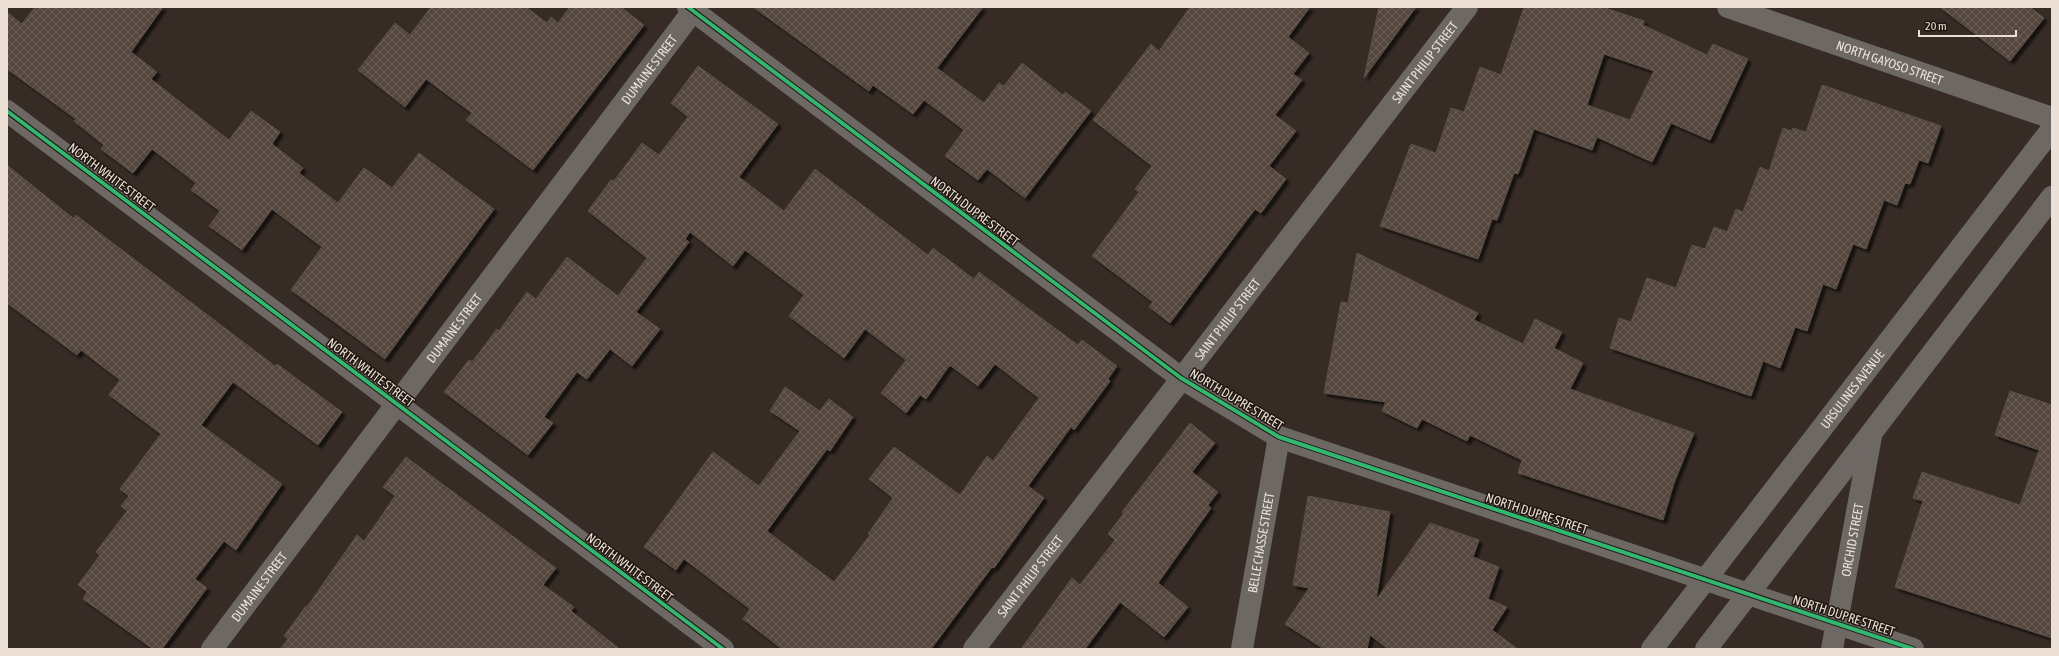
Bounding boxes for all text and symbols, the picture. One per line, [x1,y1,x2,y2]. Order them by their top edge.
scale bar [1919,12,2016,38]
street label: SAINT PHILIP STREET [1389,18,1461,106]
text: 20 m [1925,19,1947,33]
street label: DUMAINE STREET [619,32,681,107]
street label: NORTH GAYOSO STREET [1834,38,1945,88]
street label: NORTH WHITE STREET [65,140,158,215]
street label: NORTH DUPRE STREET [928,173,1022,250]
street label: SAINT PHILIP STREET [1192,275,1264,363]
street label: DUMAINE STREET [423,290,486,366]
street label: NORTH WHITE STREET [324,335,417,410]
street label: URSULINES AVENUE [1817,347,1888,432]
street label: NORTH DUPRE STREET [1187,366,1286,433]
street label: NORTH DUPRE STREET [1484,490,1590,537]
street label: BELLE CHASSE STREET [1245,491,1277,594]
street label: ORCHID STREET [1838,502,1867,578]
street label: NORTH WHITE STREET [583,530,676,605]
street label: SAINT PHILIP STREET [994,532,1067,620]
street label: DUMAINE STREET [228,549,290,625]
street label: NORTH DUPRE STREET [1791,592,1897,639]

